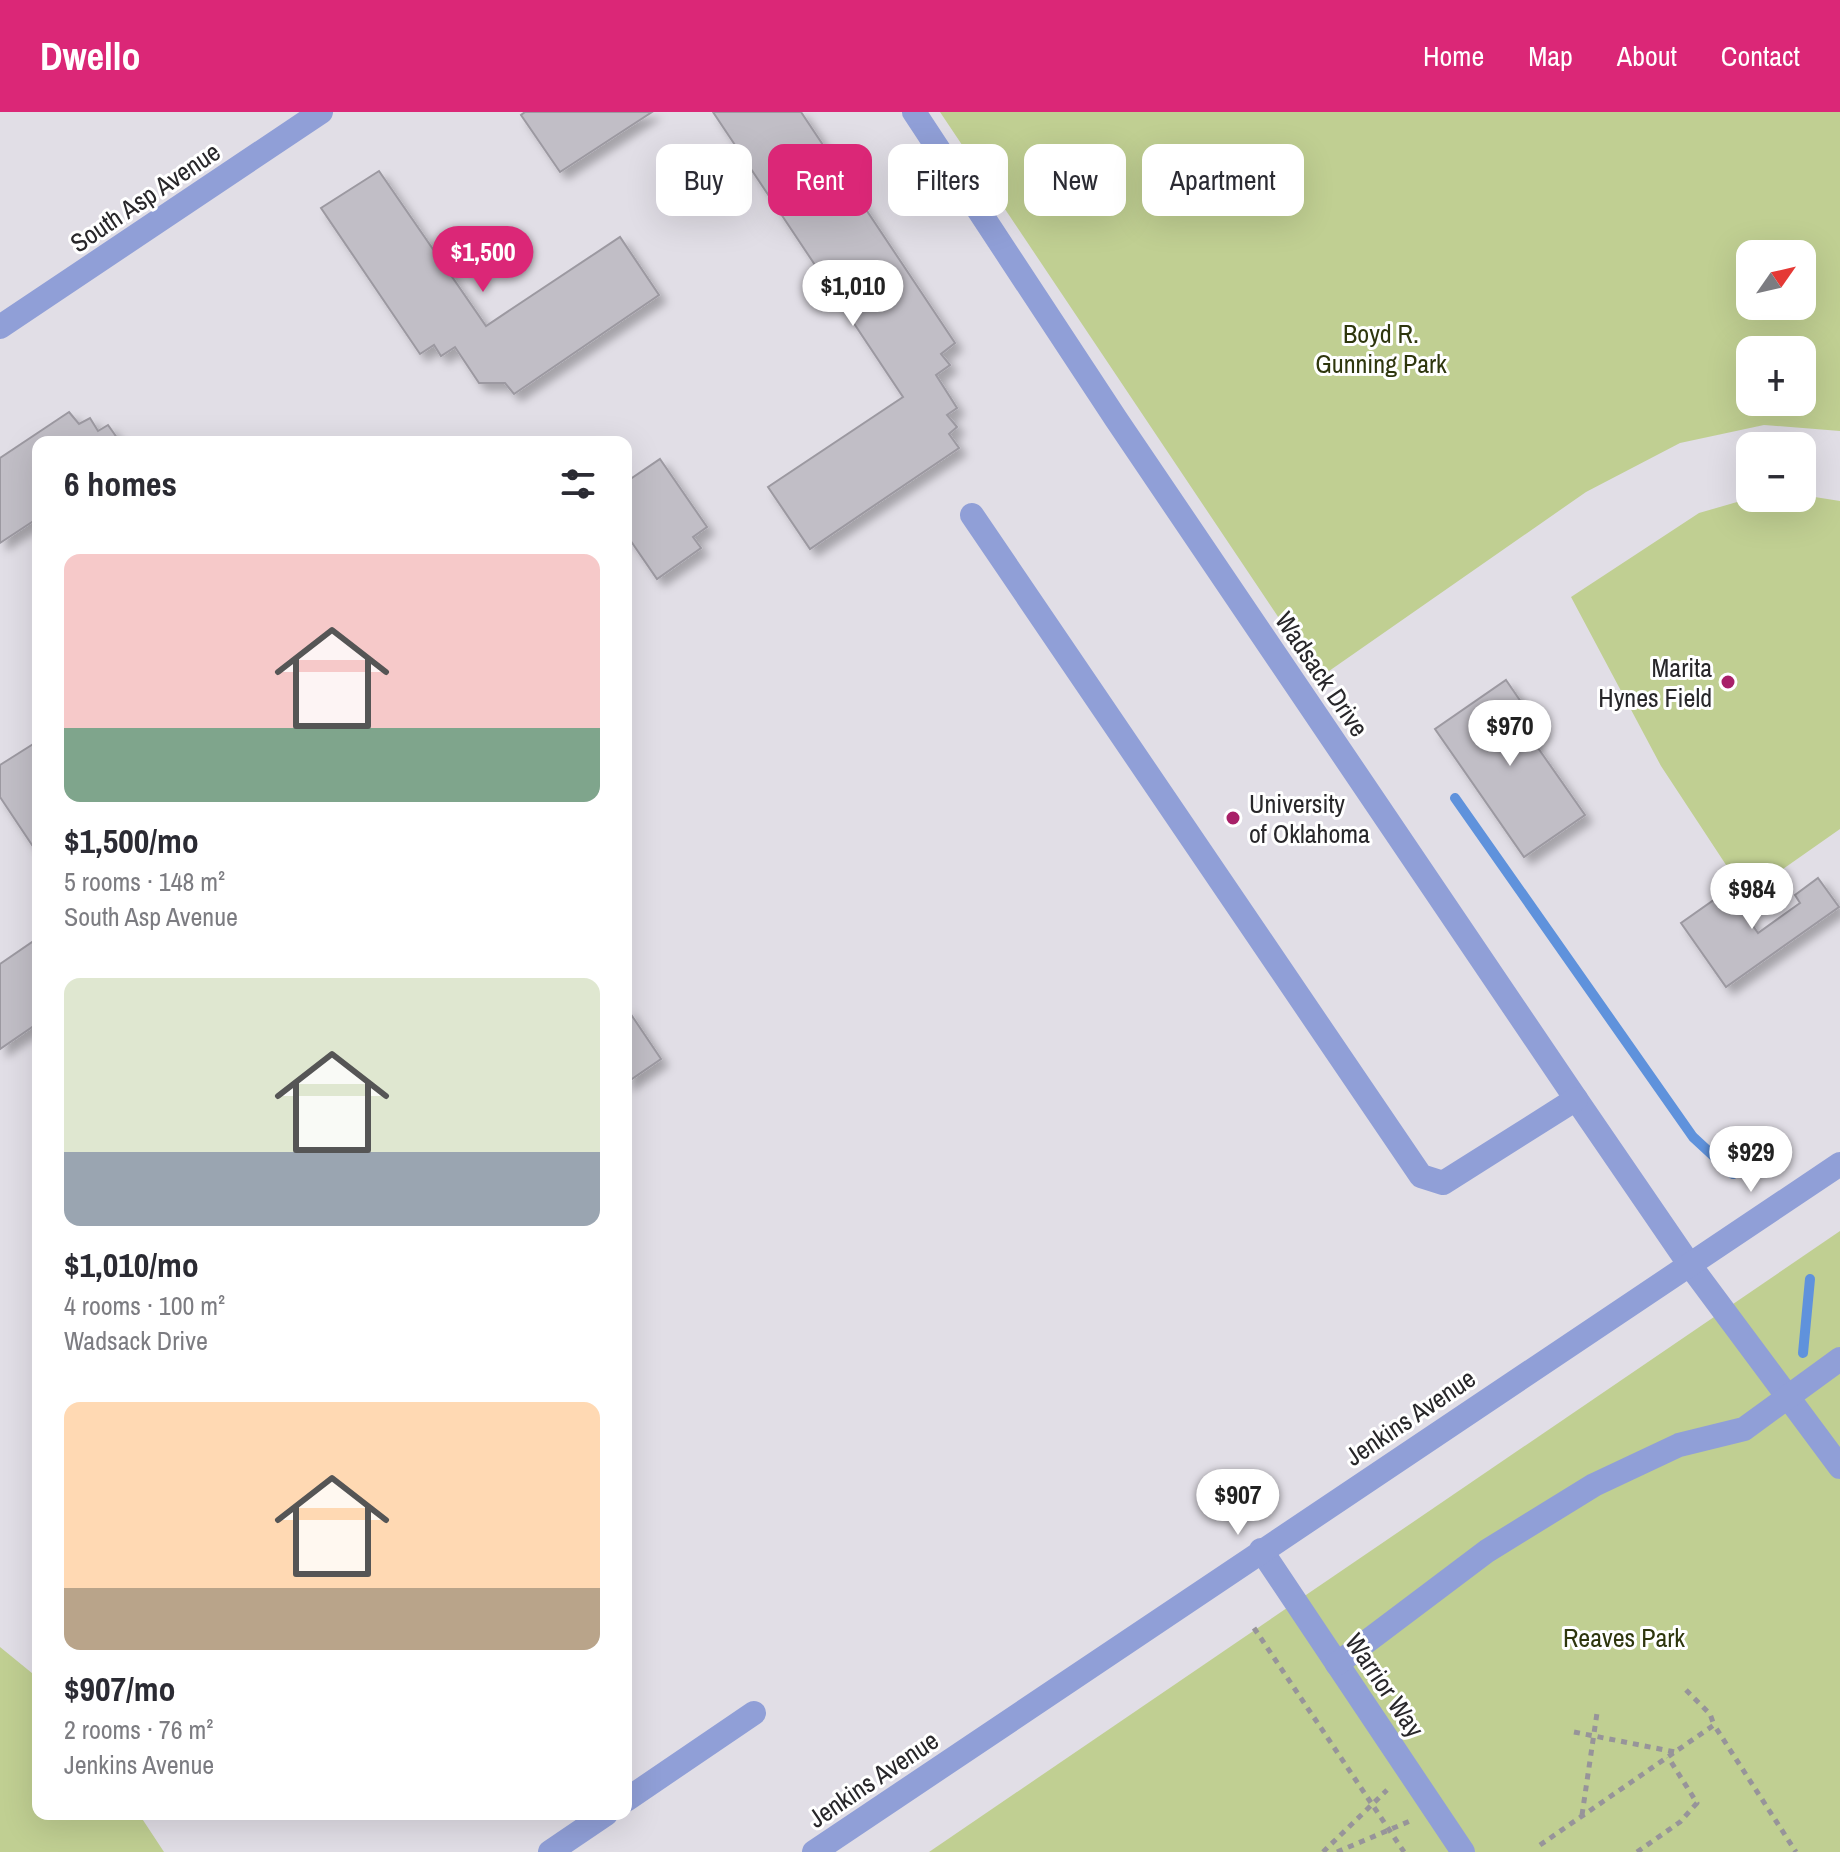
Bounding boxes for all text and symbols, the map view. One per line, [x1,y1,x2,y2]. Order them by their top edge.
text: Dwello [40,31,140,82]
text: Home [1423,37,1484,75]
text: Map [1528,37,1573,75]
text: About [1617,37,1677,75]
text: Contact [1721,37,1800,75]
street label: South Asp Avenue [63,134,227,260]
chip: Buy [656,144,752,216]
chip: Rent [768,144,872,216]
chip: Filters [888,144,1008,216]
chip: New [1024,144,1126,216]
chip: Apartment [1142,144,1304,216]
pin: $1,500 [418,226,548,294]
text: $1,500 [450,234,516,269]
north arrow [1736,240,1816,320]
map controls [1736,240,1816,512]
pin: $1,010 [788,260,918,328]
text: $1,010 [820,268,886,303]
park label: Boyd R. Gunning Park [1315,316,1447,381]
button: + [1736,336,1816,416]
button: − [1736,432,1816,512]
text: 6 homes [64,461,177,507]
icon: filters [556,462,600,506]
street label: Wadsack Drive [1267,605,1377,743]
icon: home [260,606,404,750]
place label: Marita Hynes Field [1598,650,1712,715]
marker: Marita Hynes Field [1719,673,1737,691]
pin: $970 [1463,700,1557,768]
text: $970 [1486,708,1534,743]
place label: University of Oklahoma [1249,786,1370,851]
marker: University of Oklahoma [1224,809,1242,827]
text: $1,500/mo [64,818,199,864]
pin: $984 [1705,863,1799,931]
text: 5 rooms · 148 m² [64,864,225,899]
text: $984 [1728,871,1776,906]
text: South Asp Avenue [64,899,238,934]
icon: home [260,1030,404,1174]
pin: $929 [1704,1126,1798,1194]
text: $929 [1727,1134,1775,1169]
text: $1,010/mo [64,1242,199,1288]
text: 4 rooms · 100 m² [64,1288,225,1323]
text: Wadsack Drive [64,1323,208,1358]
street label: Jenkins Avenue [1338,1360,1482,1474]
icon: home [260,1454,404,1598]
pin: $907 [1191,1469,1285,1537]
text: $907 [1214,1477,1262,1512]
park label: Reaves Park [1563,1620,1685,1655]
street label: Warrior Way [1337,1626,1433,1744]
text: $907/mo [64,1666,176,1712]
text: 2 rooms · 76 m² [64,1712,213,1747]
street label: Jenkins Avenue [801,1722,945,1836]
text: Jenkins Avenue [64,1747,214,1782]

